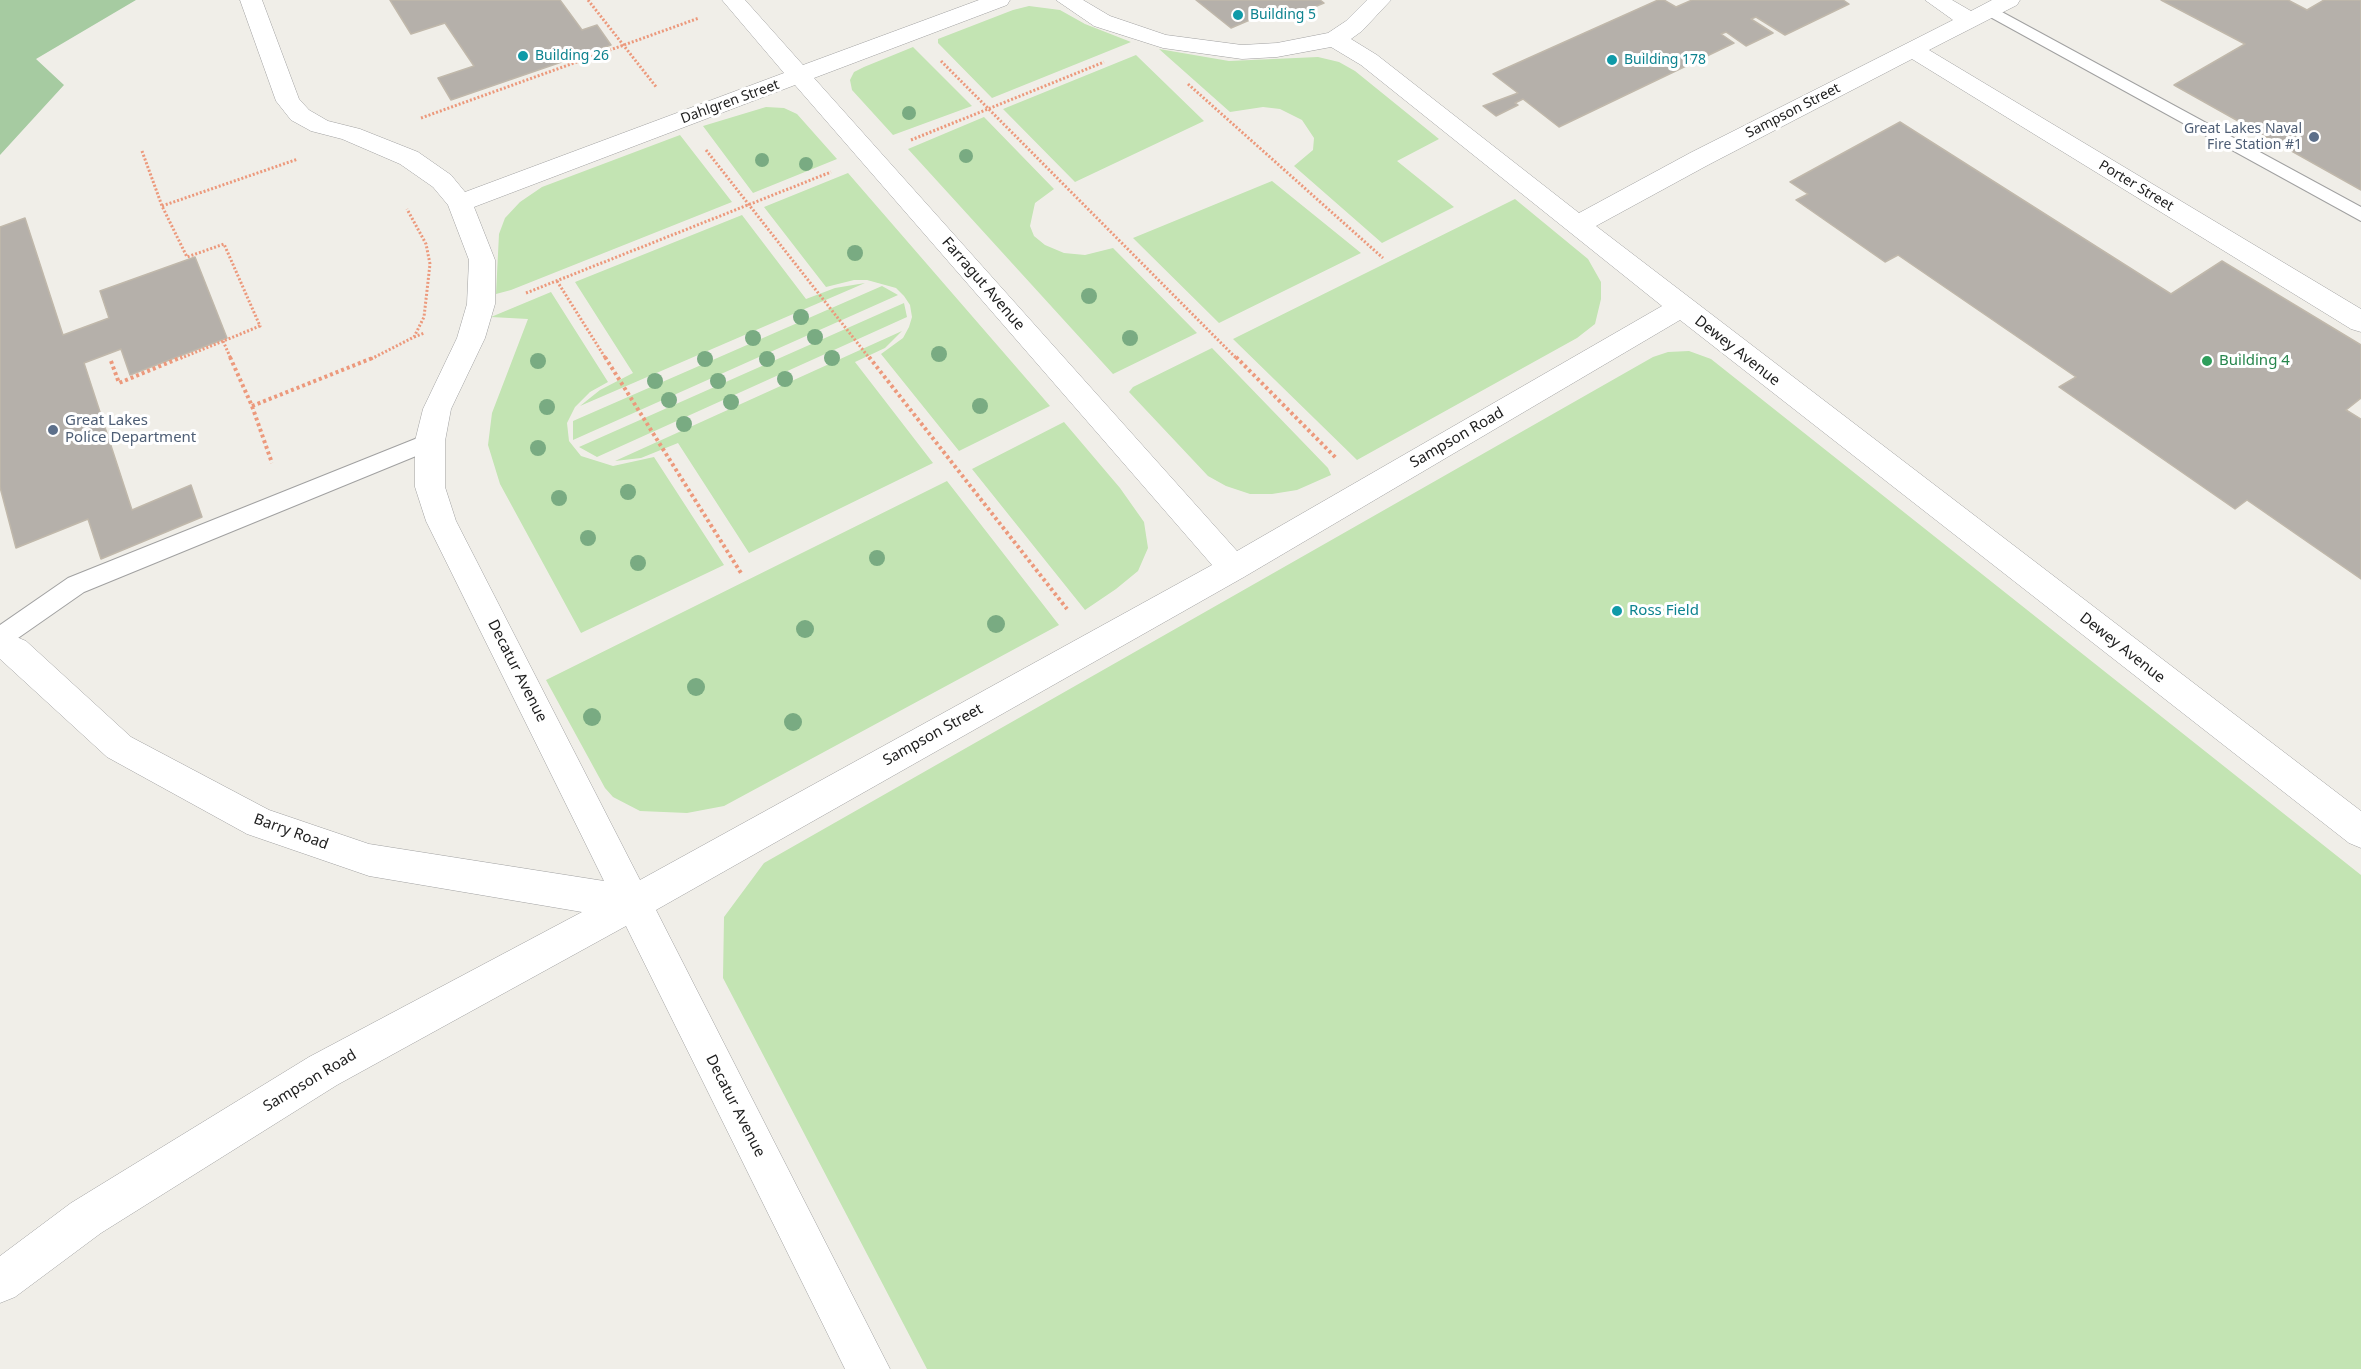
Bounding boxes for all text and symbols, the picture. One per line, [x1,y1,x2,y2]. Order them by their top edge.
place label: Building 5 [1250,7,1316,23]
marker: Building 5 [1231,8,1245,22]
place label: Building 26 [535,48,609,64]
marker: Building 26 [516,49,530,63]
place label: Building 178 [1624,52,1706,68]
marker: Building 178 [1605,53,1619,67]
street label: Dahlgren Street [678,76,782,128]
street label: Sampson Street [1743,80,1843,142]
place label: Great Lakes Naval Fire Station #1 [2184,121,2302,154]
marker: Great Lakes Naval Fire Station #1 [2307,130,2321,144]
street label: Porter Street [2096,157,2176,215]
street label: Farragut Avenue [938,234,1028,334]
street label: Dewey Avenue [1691,312,1783,390]
place label: Building 4 [2219,352,2290,370]
marker: Building 4 [2200,354,2214,368]
street label: Sampson Road [1407,404,1507,472]
place label: Great Lakes Police Department [65,412,196,447]
marker: Great Lakes Police Department [46,423,60,437]
place label: Ross Field [1629,602,1699,620]
marker: Ross Field [1610,604,1624,618]
street label: Dewey Avenue [2076,609,2168,687]
street label: Decatur Avenue [483,617,551,725]
street label: Sampson Street [880,700,986,770]
street label: Barry Road [251,810,331,854]
street label: Sampson Road [260,1046,360,1116]
street label: Decatur Avenue [701,1052,769,1160]

